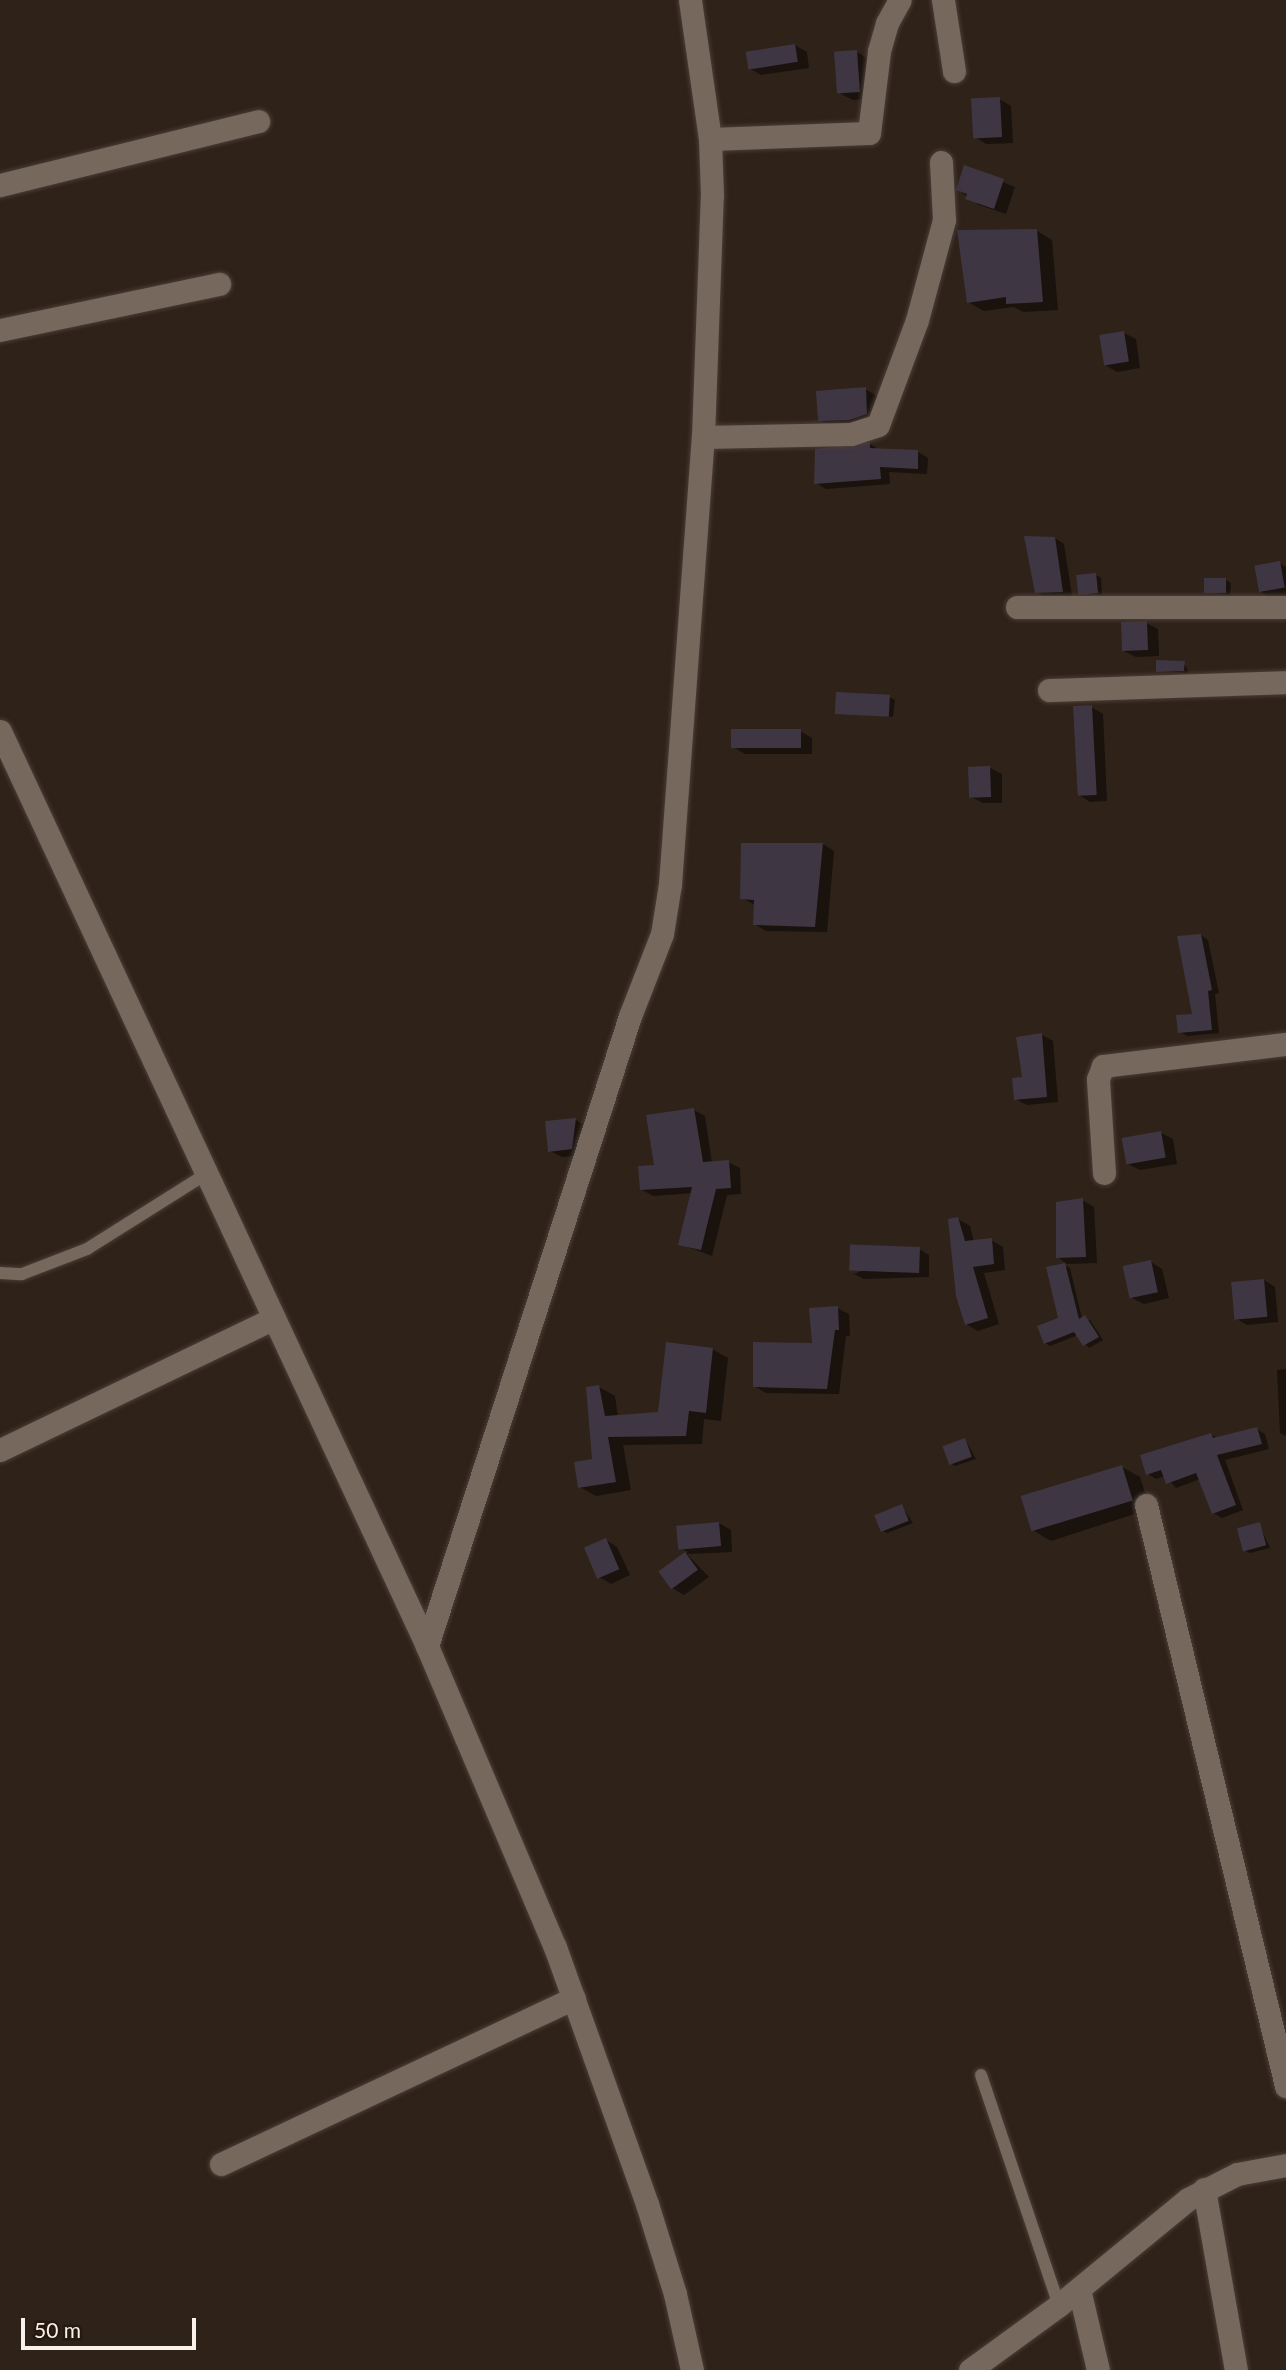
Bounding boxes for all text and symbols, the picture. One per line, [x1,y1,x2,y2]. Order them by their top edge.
scale bar [24,2304,200,2348]
text: 50 m [34,2317,81,2342]

